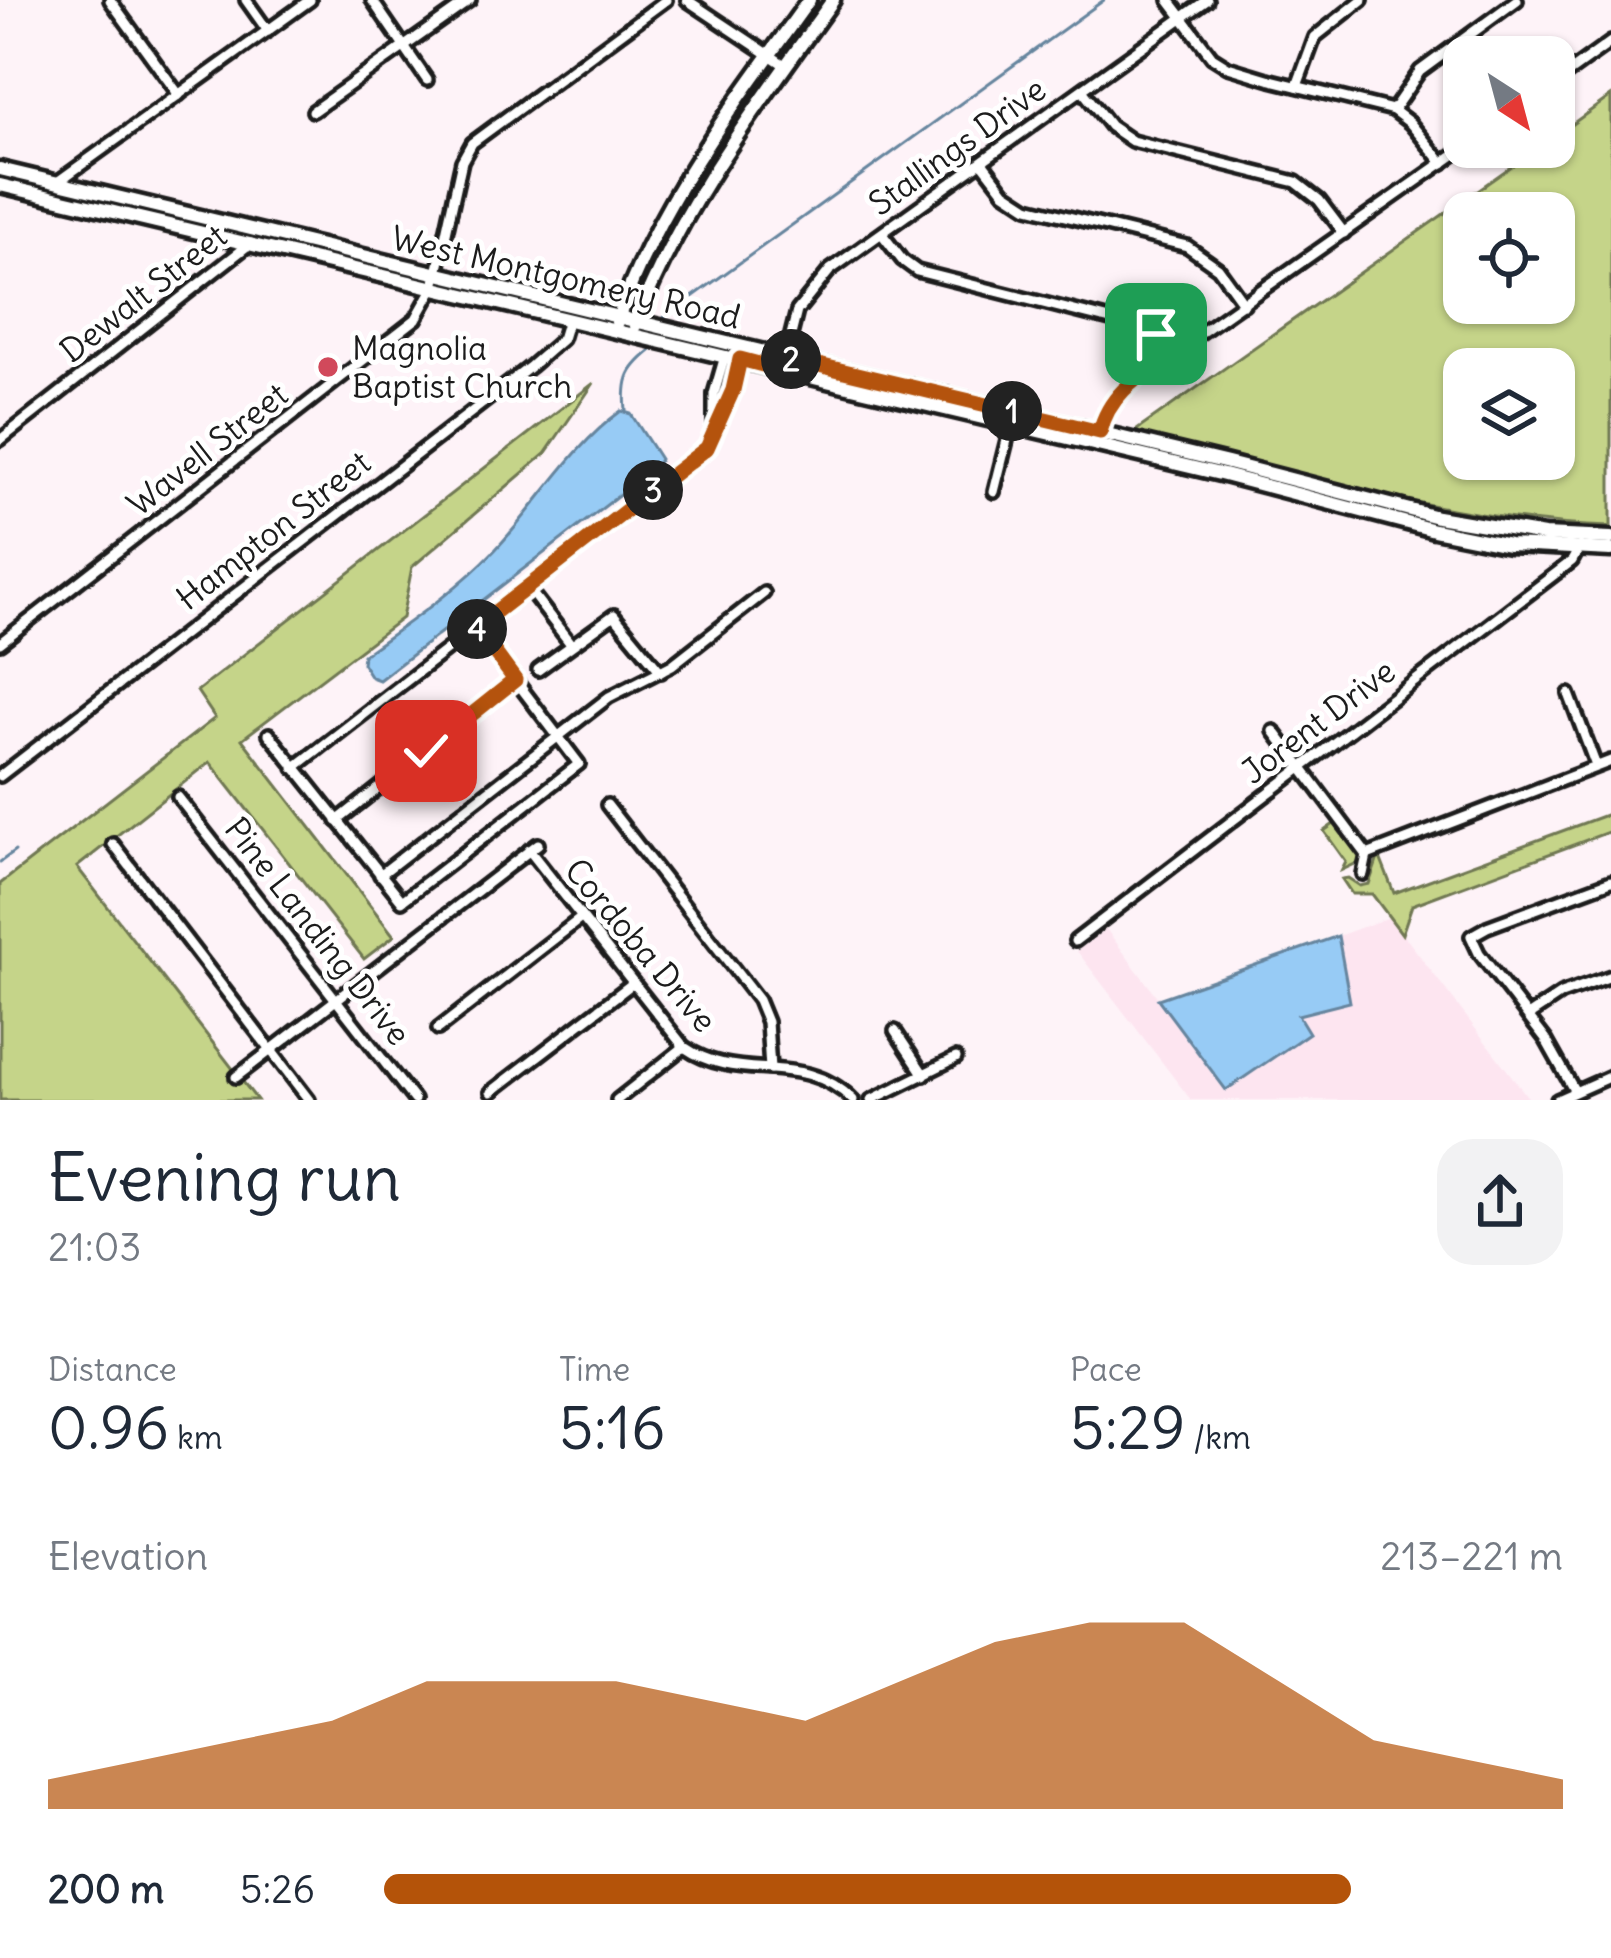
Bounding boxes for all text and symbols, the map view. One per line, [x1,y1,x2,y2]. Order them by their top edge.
north arrow [1443,36,1575,168]
map controls [1443,36,1575,480]
street label: Stallings Drive [860,68,1054,224]
button: locate [1443,192,1575,324]
street label: Dewalt Street [51,215,235,371]
street label: West Montgomery Road [388,216,744,338]
pin [1105,283,1207,385]
icon: arrive [1123,301,1189,367]
place label: Magnolia Baptist Church [352,327,572,407]
pin: 2 [761,329,821,389]
text: 2 [782,338,800,380]
button: layers [1443,348,1575,480]
marker: Magnolia Baptist Church [315,354,341,380]
street label: Wavell Street [118,373,296,525]
pin: 1 [982,381,1042,441]
text: 1 [1005,390,1019,432]
street label: Hampton Street [168,441,378,619]
pin: 3 [623,460,683,520]
text: 3 [644,469,662,511]
pin: 4 [447,599,507,659]
text: 4 [467,608,487,650]
street label: Jorent Drive [1233,650,1403,792]
pin [375,700,477,802]
icon: check [393,718,459,784]
street label: Pine Landing Drive [216,809,420,1053]
street label: Cordoba Drive [556,850,726,1040]
text: Evening run [48,1136,401,1219]
button: share [1437,1139,1563,1265]
text: 21:03 [48,1223,141,1272]
text: Distance [48,1348,177,1390]
text: Time [559,1348,630,1390]
text: Pace [1070,1348,1142,1390]
text: 0.96 [48,1390,169,1465]
text: 5:16 [559,1390,666,1465]
text: 5:29 [1070,1390,1185,1465]
text: km [169,1416,223,1458]
text: /km [1185,1416,1251,1458]
text: Elevation [48,1532,208,1581]
text: 213–221 m [1380,1532,1563,1581]
text: 200 m [48,1865,164,1914]
text: 5:26 [240,1865,315,1914]

